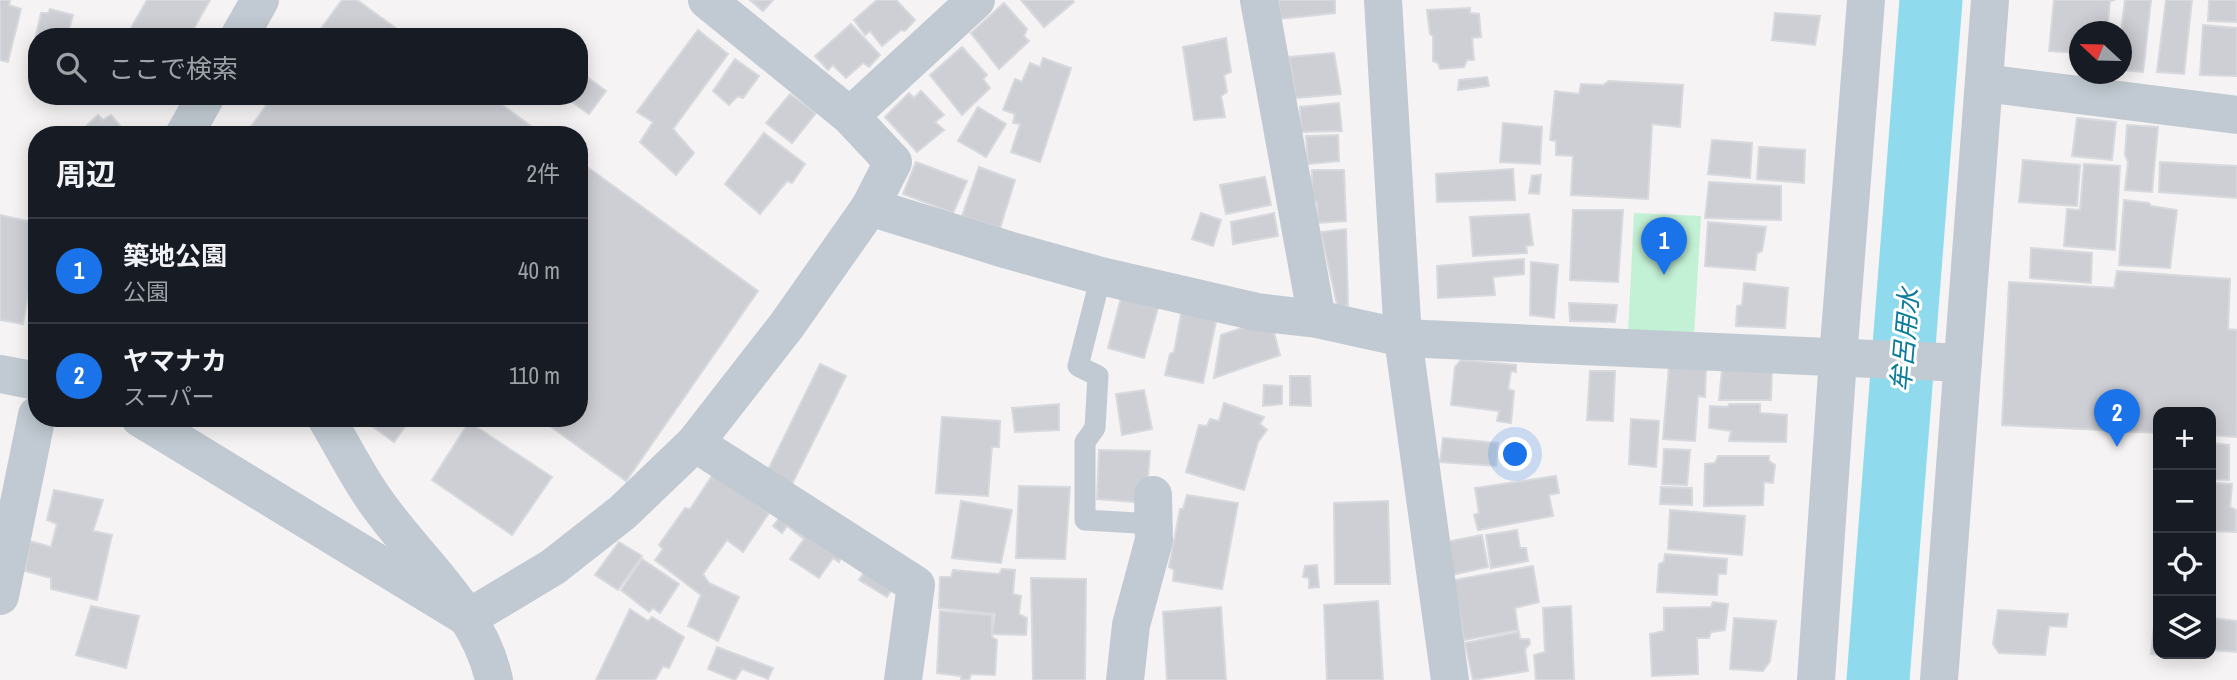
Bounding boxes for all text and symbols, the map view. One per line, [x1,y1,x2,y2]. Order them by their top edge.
north arrow [2069,21,2132,84]
search box [28,28,588,105]
icon: search [52,48,90,86]
text: ここで検索 [108,51,238,86]
text: 周辺 [56,154,116,194]
text: 2件 [527,158,560,189]
pin: 1 [1641,217,1687,275]
text: 築地公園 [123,238,227,273]
text: 1 [74,255,84,286]
text: 40 m [518,255,560,286]
text: 公園 [123,276,169,307]
water label: 牟呂用水 [1883,284,1927,393]
text: ヤマナカ [123,343,227,378]
text: 2 [74,360,84,391]
text: 110 m [509,360,560,391]
text: スーパー [123,381,215,412]
pin: 2 [2094,389,2140,447]
map controls [2153,407,2216,659]
button: + [2153,407,2216,470]
your location [1498,437,1532,471]
button: − [2153,470,2216,533]
button: locate [2153,533,2216,596]
button: layers [2153,596,2216,659]

